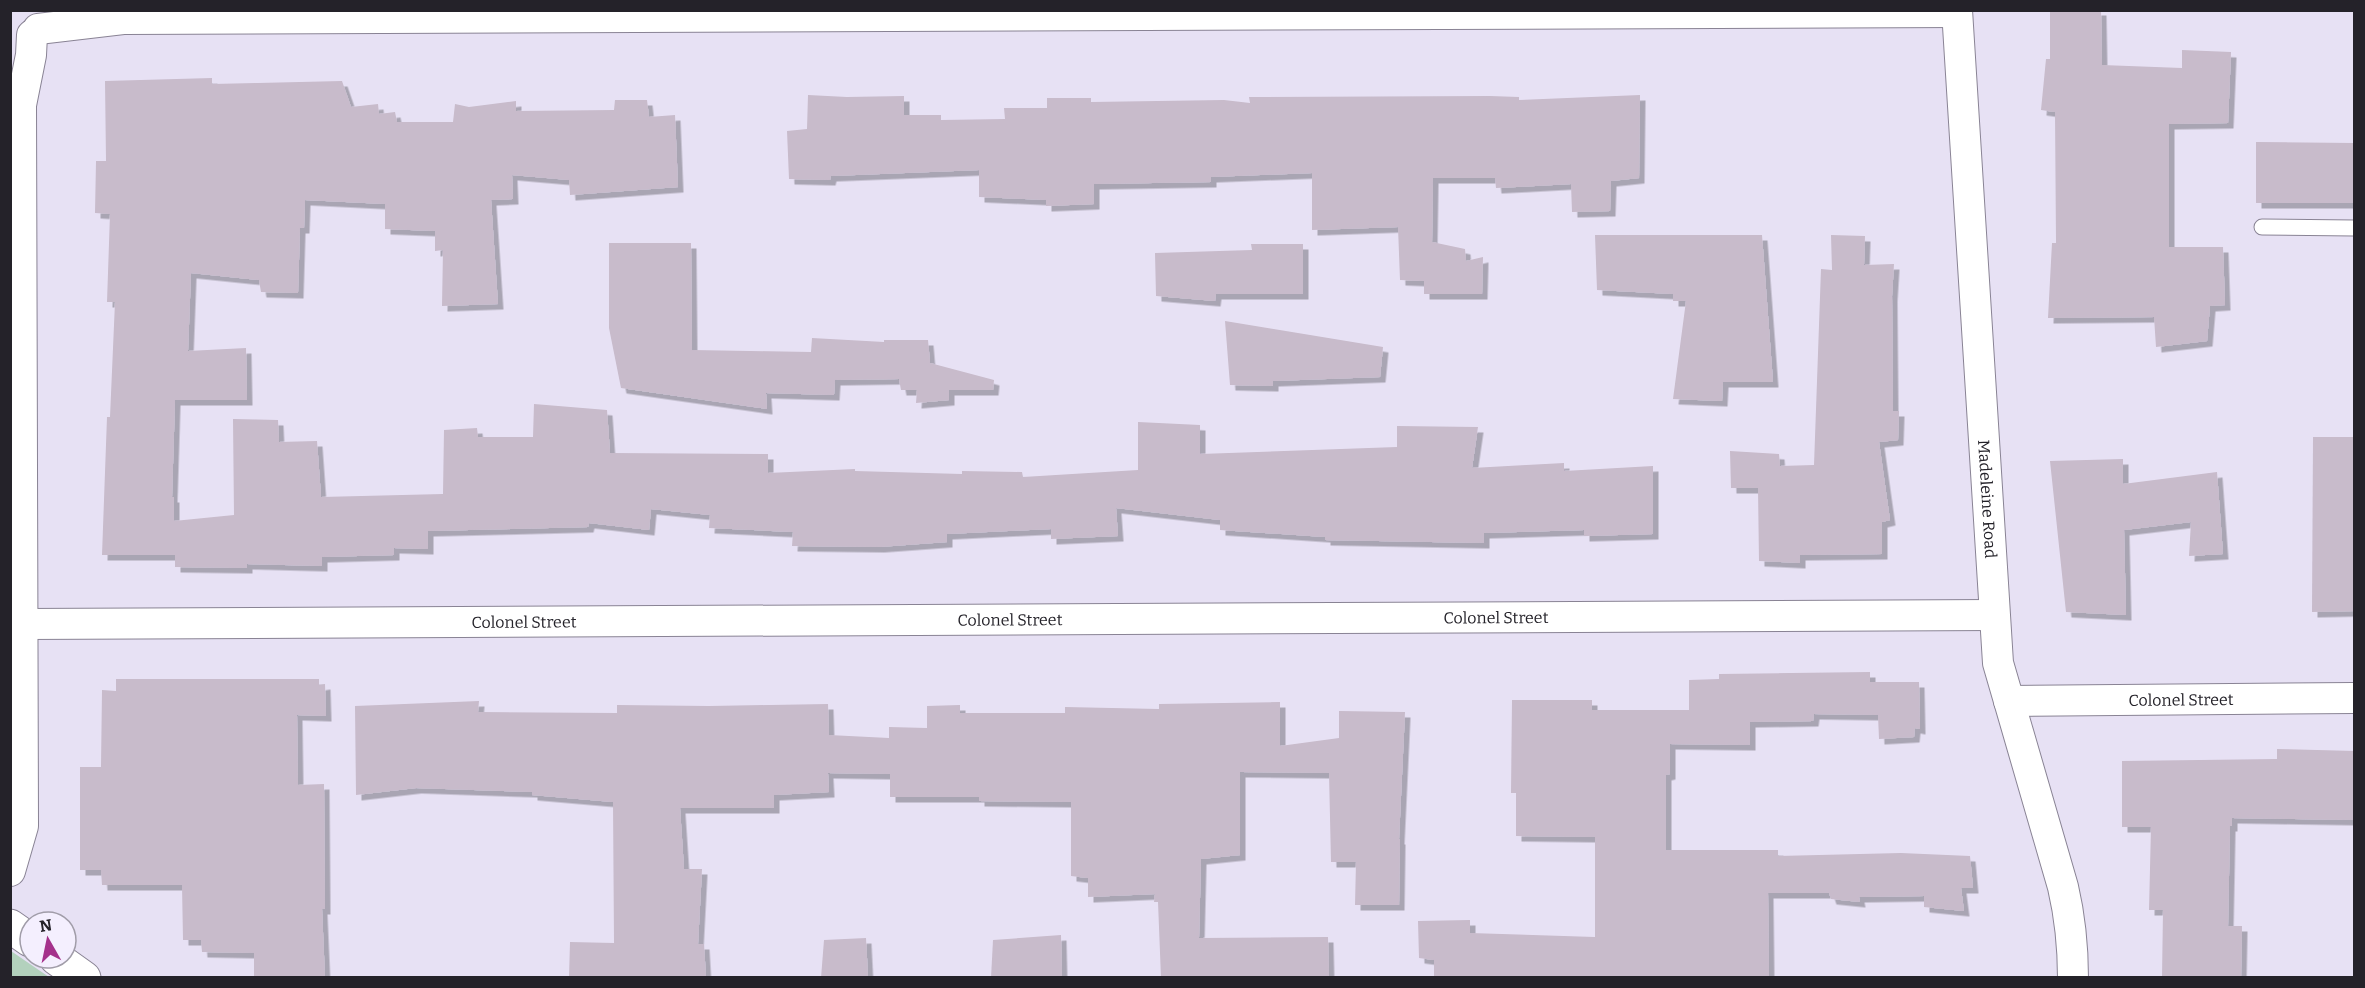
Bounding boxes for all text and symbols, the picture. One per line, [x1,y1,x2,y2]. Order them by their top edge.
street label: Madeleine Road [1974,439,2001,559]
street label: Colonel Street [1444,608,1549,627]
street label: Colonel Street [958,610,1063,629]
street label: Colonel Street [472,612,577,631]
street label: Colonel Street [2128,690,2234,709]
north arrow [18,910,78,970]
text: N [38,915,53,936]

